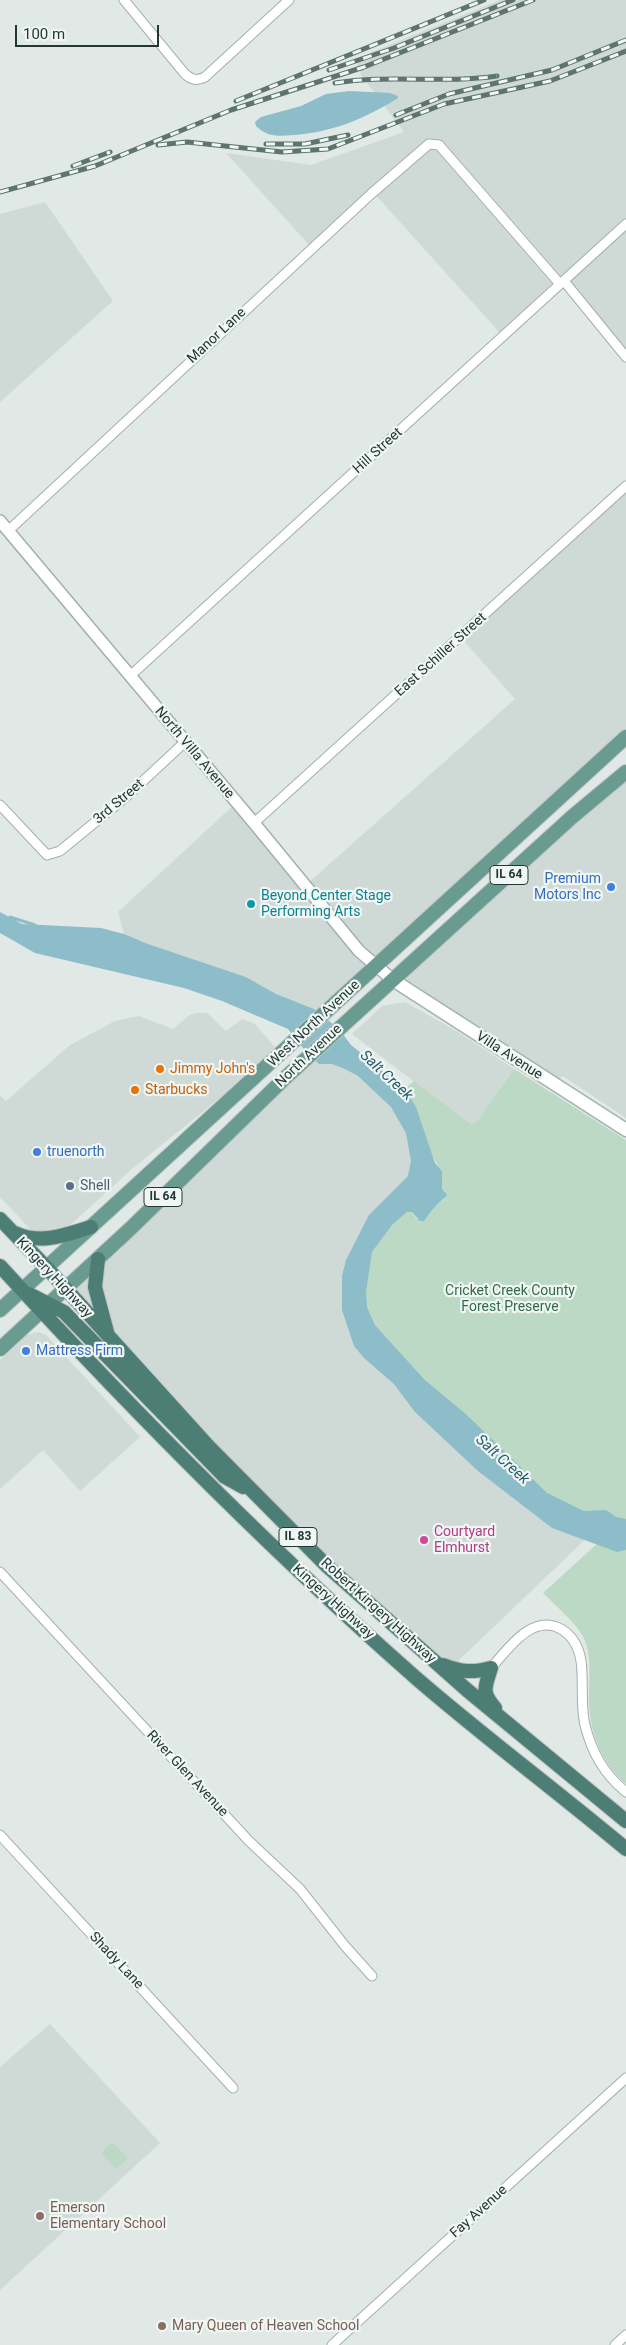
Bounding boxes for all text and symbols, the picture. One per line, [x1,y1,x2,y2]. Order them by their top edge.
scale bar [18,15,161,47]
text: 100 m [23,25,65,43]
street label: Manor Lane [184,305,250,367]
street label: Hill Street [350,424,406,478]
street label: East Schiller Street [392,610,490,700]
street label: North Villa Avenue [151,704,237,802]
street label: 3rd Street [90,776,148,828]
road number: IL 64 [490,866,528,884]
place label: Premium Motors Inc [534,871,601,904]
marker: Premium Motors Inc [605,881,617,893]
place label: Beyond Center Stage Performing Arts [261,888,391,920]
marker: Beyond Center Stage Performing Arts [245,898,257,910]
street label: West North Avenue [265,977,363,1071]
street label: North Avenue [272,1021,346,1091]
street label: Villa Avenue [473,1028,545,1084]
water label: Salt Creek [356,1047,416,1105]
place label: Jimmy John's [170,1061,255,1077]
marker: Jimmy John's [154,1063,166,1075]
place label: Starbucks [145,1082,207,1098]
marker: Starbucks [129,1084,141,1096]
place label: truenorth [47,1144,105,1160]
marker: truenorth [31,1146,43,1158]
place label: Shell [80,1178,110,1194]
marker: Shell [64,1180,76,1192]
road number: IL 64 [144,1188,182,1206]
street label: Kingery Highway [12,1234,96,1322]
park label: Cricket Creek County Forest Preserve [445,1283,575,1315]
place label: Mattress Firm [36,1343,123,1359]
marker: Mattress Firm [20,1345,32,1357]
water label: Salt Creek [472,1431,532,1489]
place label: Courtyard Elmhurst [434,1524,495,1556]
road number: IL 83 [279,1528,317,1546]
marker: Courtyard Elmhurst [418,1534,430,1546]
street label: Robert Kingery Highway [317,1555,439,1667]
street label: Kingery Highway [289,1561,377,1643]
street label: River Glen Avenue [143,1727,231,1821]
street label: Shady Lane [85,1929,147,1993]
street label: Fay Avenue [447,2182,511,2242]
place label: Emerson Elementary School [50,2200,166,2232]
marker: Emerson Elementary School [34,2210,46,2222]
place label: Mary Queen of Heaven School [172,2318,359,2334]
marker: Mary Queen of Heaven School [156,2320,168,2332]

